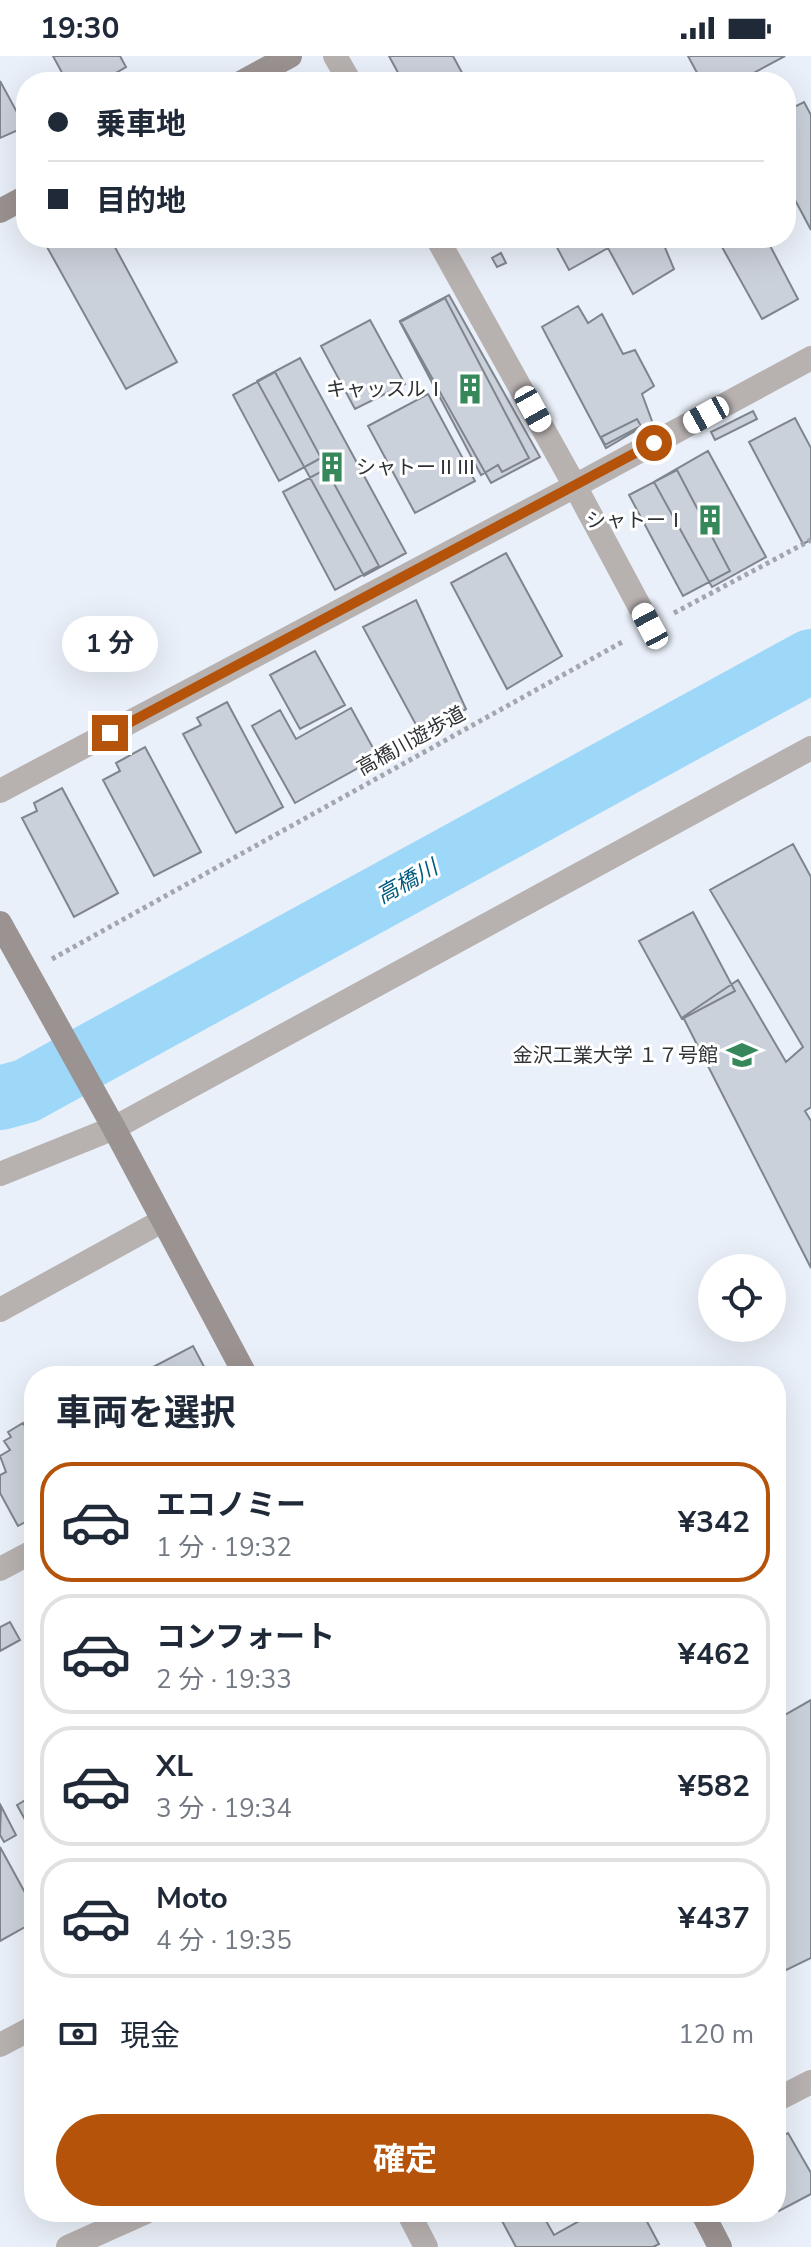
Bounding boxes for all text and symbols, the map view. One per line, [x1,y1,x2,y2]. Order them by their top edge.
text: 19:30 [40,8,119,49]
text: 乗車地 [96,104,186,145]
text: 目的地 [96,181,186,222]
building icon: キャッスルⅠ [453,372,487,406]
place label: キャッスルⅠ [326,376,446,403]
car [511,382,555,436]
car [679,393,733,437]
route start [636,425,672,461]
building icon: シャトーⅡⅢ [315,450,349,484]
place label: シャトーⅡⅢ [356,454,476,481]
building icon: シャトーⅠ [693,503,727,537]
place label: シャトーⅠ [586,507,686,534]
car [628,599,672,653]
callout: 1 分 [62,617,158,673]
text: 1 分 [86,626,134,661]
street label: 高橋川遊歩道 [352,700,470,782]
route end [92,715,128,751]
water label: 高橋川 [371,852,445,911]
school or university icon: 金沢工業大学 １７号館 [725,1038,759,1072]
place label: 金沢工業大学 １７号館 [513,1042,718,1069]
map controls [698,1254,786,1342]
button: locate [698,1254,786,1342]
text: 車両を選択 [56,1389,236,1438]
text: エコノミー [156,1485,306,1526]
icon: car [60,1486,132,1558]
text: ¥342 [678,1502,750,1543]
text: 1 分 · 19:32 [156,1530,292,1565]
text: コンフォート [156,1617,335,1658]
icon: car [60,1618,132,1690]
text: ¥462 [678,1634,750,1675]
text: 2 分 · 19:33 [156,1662,292,1697]
text: XL [156,1746,193,1787]
icon: car [60,1750,132,1822]
text: ¥582 [678,1766,750,1807]
text: 3 分 · 19:34 [156,1791,292,1826]
text: Moto [156,1878,228,1919]
icon: car [60,1882,132,1954]
text: ¥437 [678,1898,750,1939]
text: 4 分 · 19:35 [156,1923,292,1958]
icon: cash [56,2012,100,2056]
text: 現金 [120,2016,180,2057]
text: 120 m [678,2017,754,2052]
button: 確定 [56,2114,754,2206]

